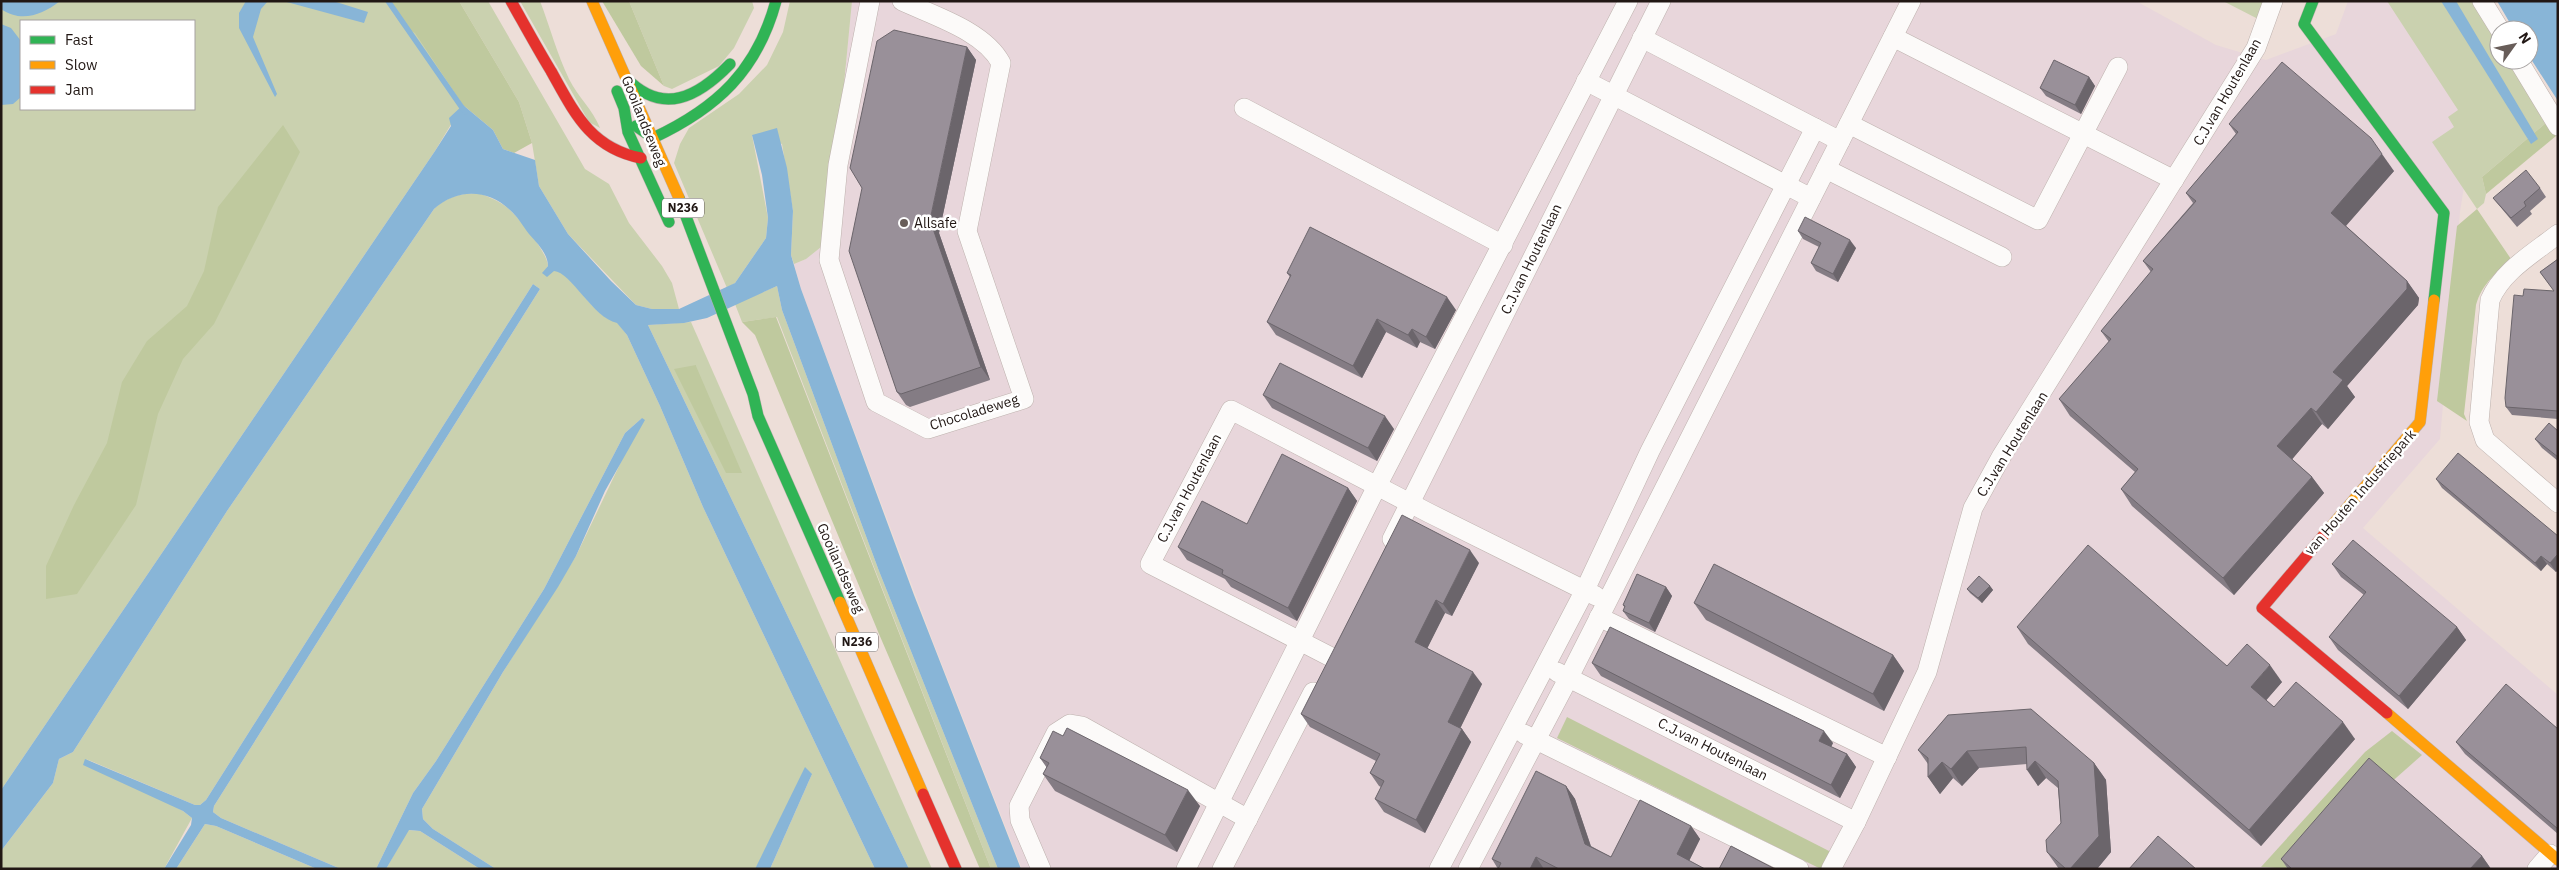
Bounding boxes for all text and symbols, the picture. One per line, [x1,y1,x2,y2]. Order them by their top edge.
legend [20,20,195,110]
north arrow [2489,20,2539,70]
text: N [2515,29,2535,47]
text: Fast [65,30,93,49]
street label: C.J.van Houtenlaan [2189,35,2265,149]
text: Slow [65,55,98,74]
street label: Gooilandseweg [618,73,671,170]
text: Jam [65,80,94,99]
road number: N236 [662,198,704,218]
street label: C.J.van Houtenlaan [1496,201,1566,317]
place label: Allsafe [914,214,957,232]
marker: Allsafe [898,217,910,229]
street label: C.J.van Houtenlaan [1972,388,2052,500]
street label: Chocoladeweg [927,390,1021,434]
street label: van Houten Industriepark [2300,425,2420,559]
street label: C.J.van Houtenlaan [1153,430,1225,546]
street label: Gooilandseweg [813,520,869,616]
road number: N236 [836,632,878,652]
street label: C.J.van Houtenlaan [1655,714,1771,784]

